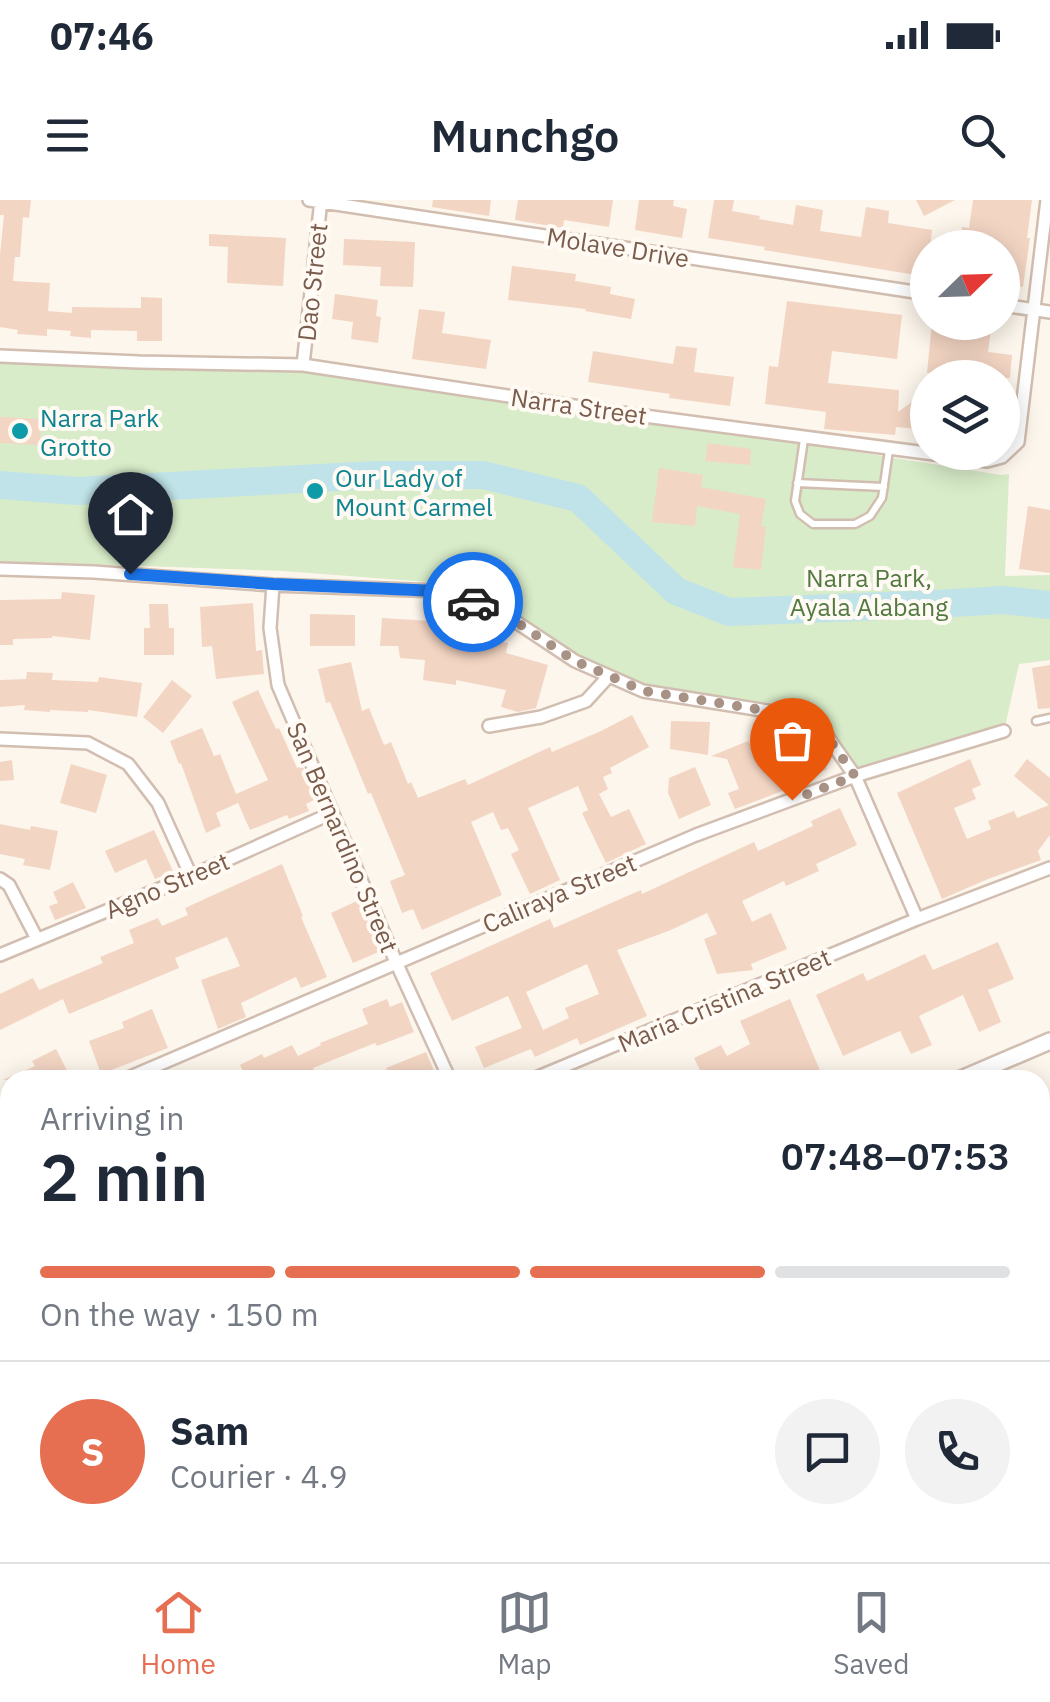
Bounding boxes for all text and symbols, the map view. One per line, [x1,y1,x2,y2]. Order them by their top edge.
text: 07:46 [50,11,154,60]
text: Munchgo [431,106,619,164]
icon: menu [40,108,95,163]
icon: search [955,108,1010,163]
street label: Molave Drive [544,219,692,275]
street label: Dao Street [289,221,335,343]
north arrow [910,230,1020,340]
map controls [910,230,1020,470]
button: layers [910,360,1020,470]
street label: Narra Street [509,380,649,432]
place label: Narra Park Grotto [40,401,159,463]
marker: Narra Park Grotto [9,420,31,442]
place label: Our Lady of Mount Carmel [335,461,493,523]
pin [88,472,173,575]
marker: Our Lady of Mount Carmel [304,480,326,502]
icon: home [103,487,158,542]
courier [423,552,523,652]
park label: Narra Park, Ayala Alabang [790,561,948,623]
icon: car [446,575,501,630]
pin [750,698,835,801]
icon: bag [765,713,820,768]
street label: San Bernardino Street [280,717,406,957]
street label: Agno Street [100,844,234,926]
street label: Caliraya Street [477,846,641,940]
street label: Maria Cristina Street [612,940,836,1060]
text: Arriving in [40,1097,185,1139]
text: 07:48–07:53 [781,1131,1010,1180]
text: 2 min [40,1134,208,1219]
text: On the way · 150 m [40,1293,319,1335]
button: chat [775,1399,880,1504]
button: phone [905,1399,1010,1504]
text: Sam [170,1406,249,1455]
text: S [81,1427,104,1476]
text: Courier · 4.9 [170,1455,348,1497]
tab: Home [141,1585,216,1682]
tab: Map [497,1585,552,1682]
tab: Saved [833,1585,909,1682]

